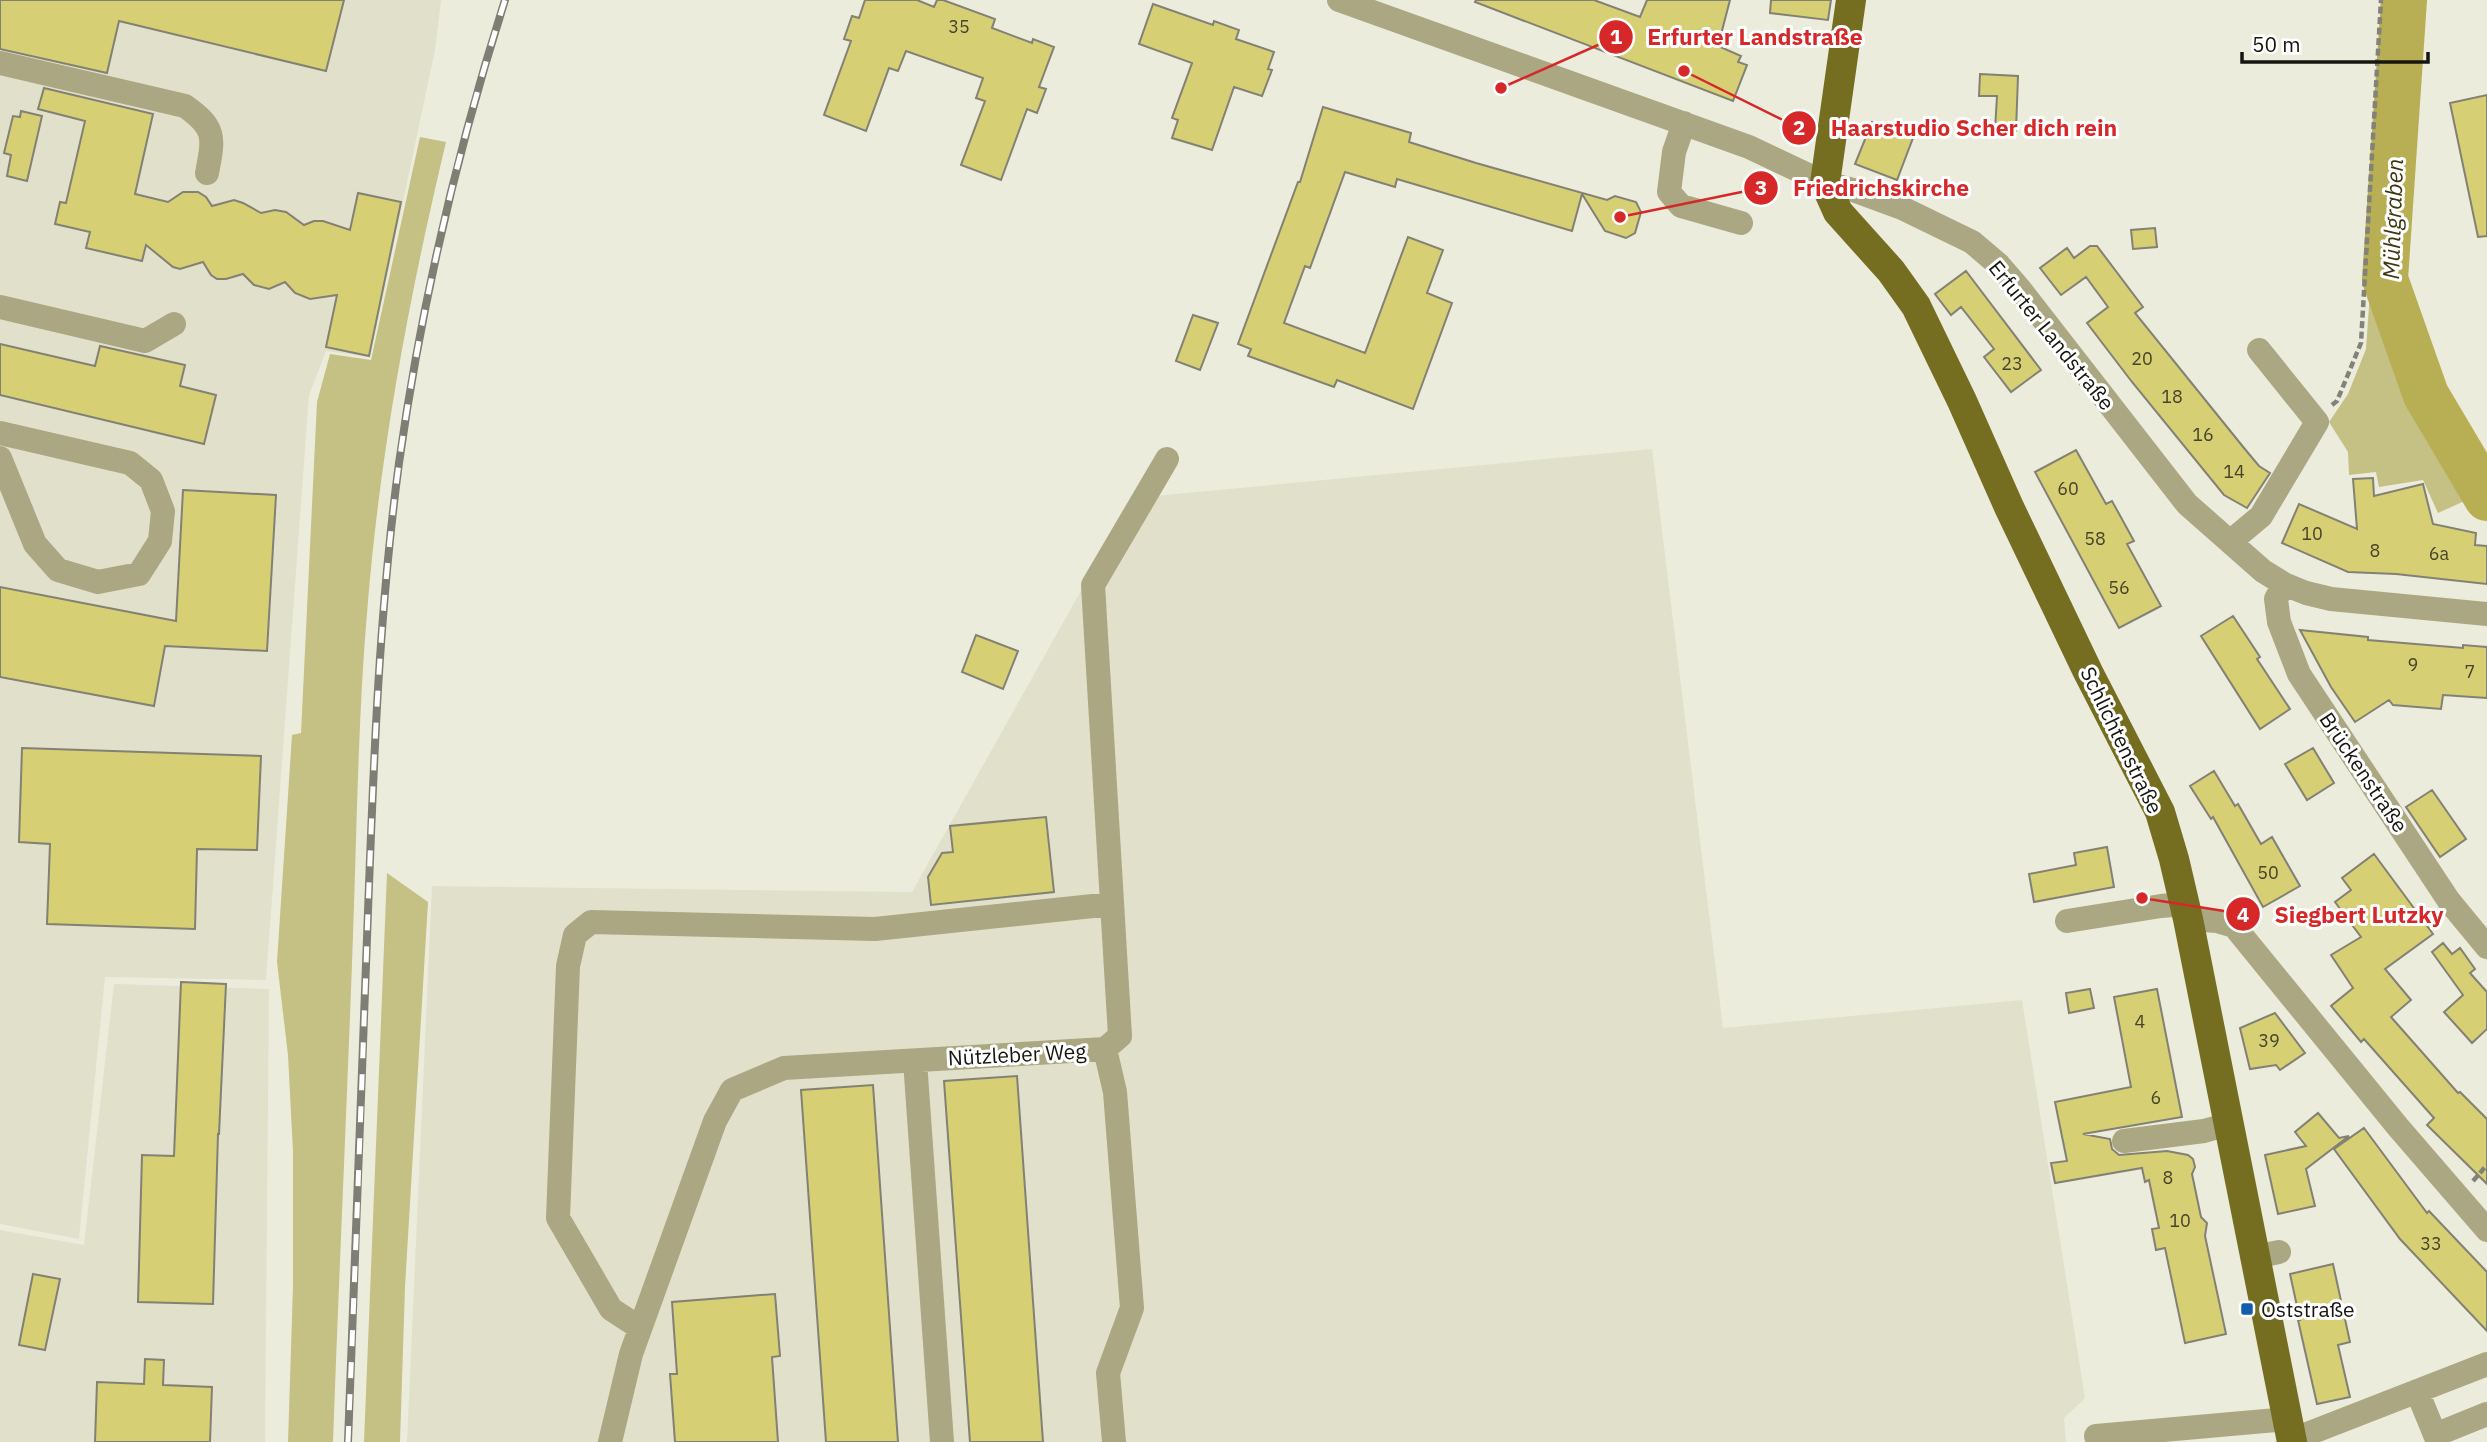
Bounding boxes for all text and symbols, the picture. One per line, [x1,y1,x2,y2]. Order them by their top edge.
house number: 35 [948,15,970,38]
callout: Erfurter Landstraße [1598,15,1877,59]
text: Erfurter Landstraße [1647,21,1863,51]
scale bar [2242,21,2428,65]
text: 1 [1610,22,1623,50]
text: 50 m [2252,30,2301,58]
callout: Haarstudio Scher dich rein [1782,106,2131,150]
text: Haarstudio Scher dich rein [1831,112,2117,142]
text: 2 [1793,113,1805,141]
water label: Mühlgraben [2375,158,2409,280]
callout: Friedrichskirche [1744,166,1983,210]
text: Friedrichskirche [1793,172,1969,202]
text: 3 [1755,173,1767,201]
street label: Erfurter Landstraße [1983,254,2121,416]
house number: 20 [2131,347,2153,370]
house number: 23 [2001,352,2023,375]
house number: 18 [2161,385,2183,408]
house number: 16 [2192,423,2214,446]
house number: 14 [2223,460,2245,483]
house number: 60 [2057,477,2079,500]
house number: 10 [2301,522,2323,545]
house number: 58 [2084,527,2106,550]
house number: 8 [2370,539,2380,562]
house number: 6a [2429,542,2450,565]
house number: 56 [2108,576,2130,599]
house number: 9 [2408,653,2418,676]
house number: 7 [2465,660,2475,683]
street label: Schlichtenstraße [2074,662,2170,818]
street label: Brückenstraße [2313,706,2415,838]
house number: 50 [2257,861,2279,884]
callout: Siegbert Lutzky [2226,892,2458,936]
text: Siegbert Lutzky [2274,899,2444,929]
text: 4 [2237,900,2249,928]
house number: 4 [2135,1010,2146,1033]
house number: 39 [2258,1029,2280,1052]
street label: Nützleber Weg [947,1036,1087,1072]
house number: 6 [2151,1086,2161,1109]
house number: 8 [2163,1166,2173,1189]
house number: 10 [2169,1209,2191,1232]
house number: 33 [2420,1232,2442,1255]
place label: Oststraße [2261,1295,2355,1323]
marker: Oststraße [2239,1301,2255,1317]

